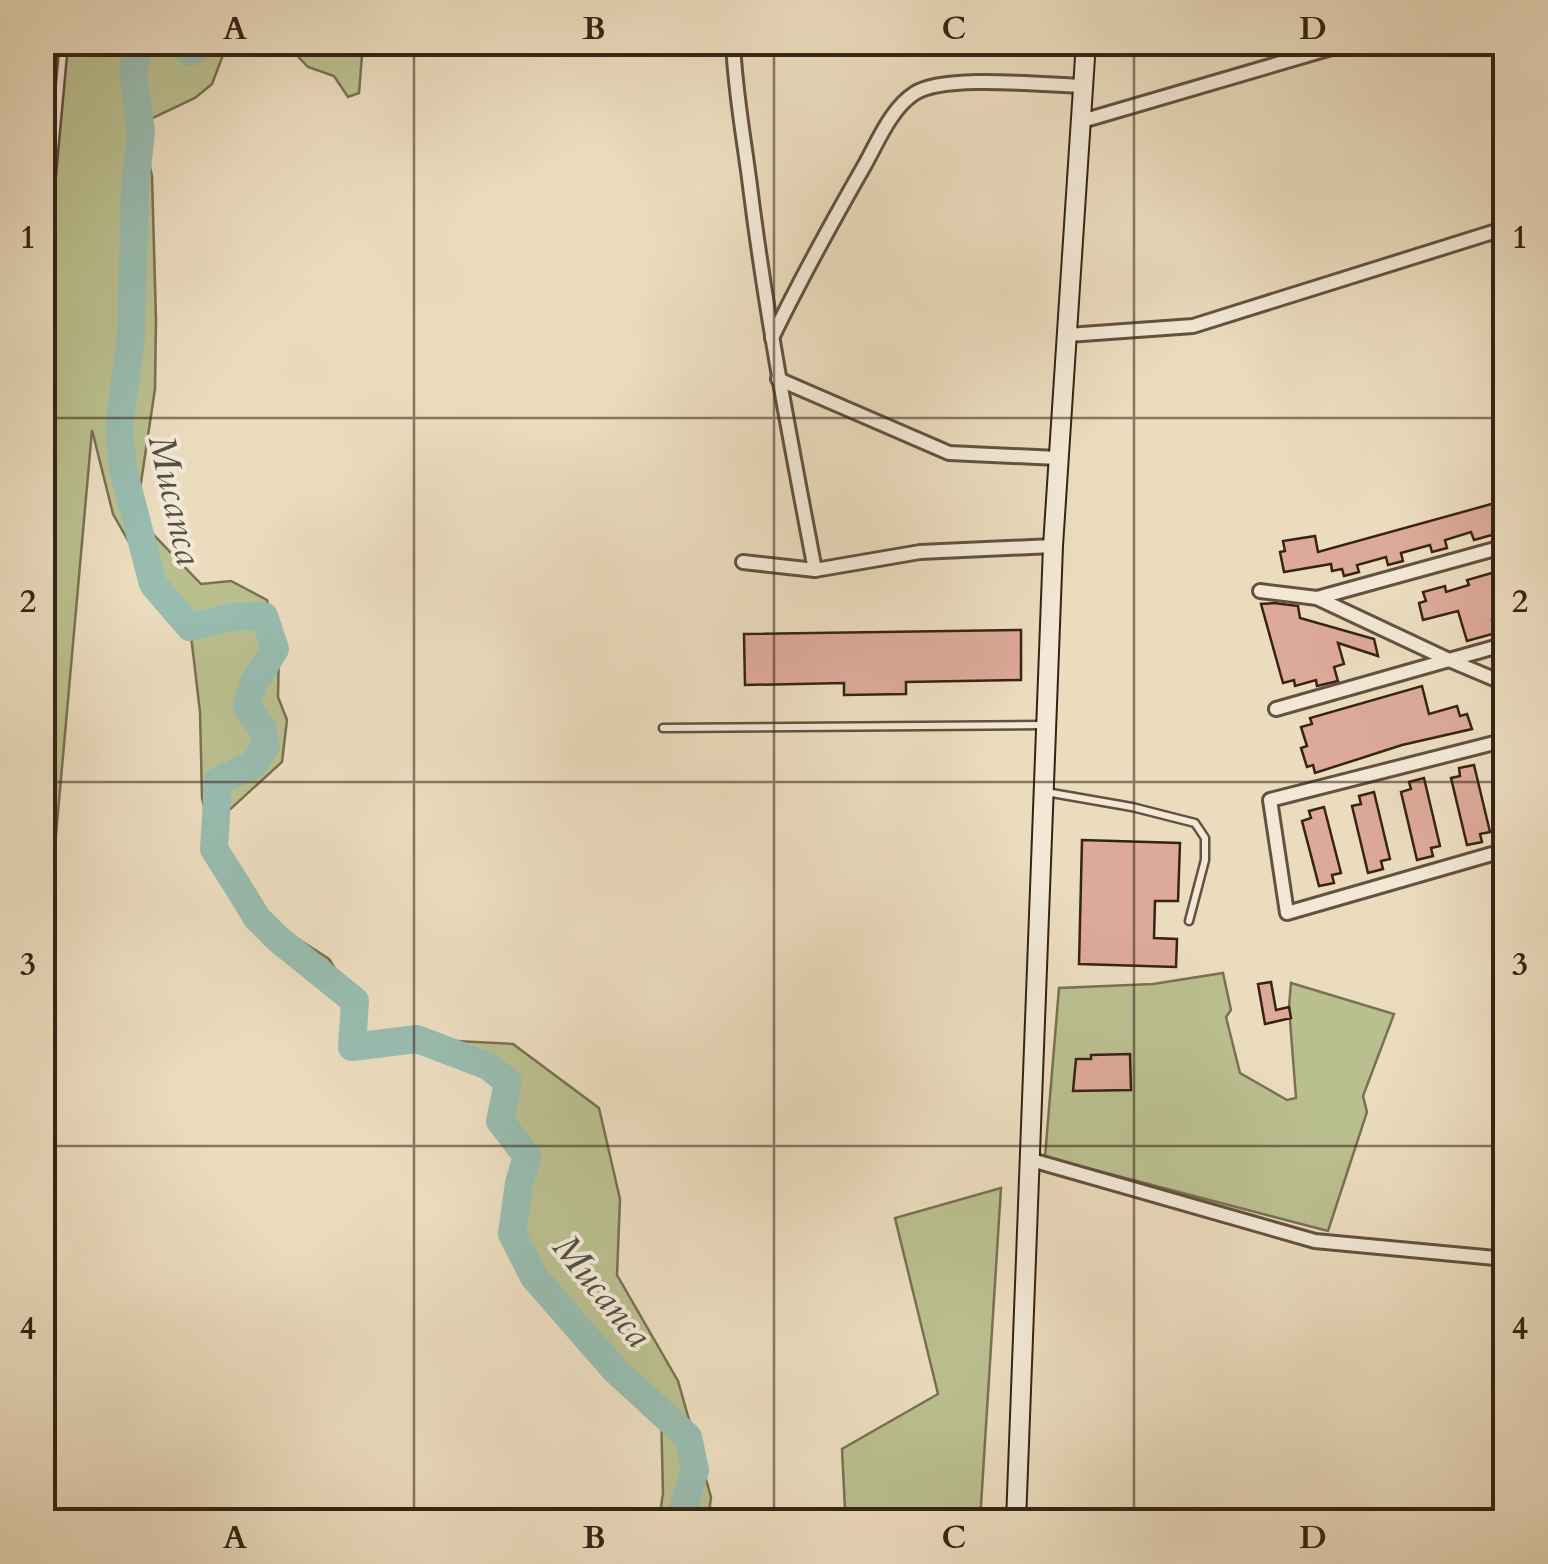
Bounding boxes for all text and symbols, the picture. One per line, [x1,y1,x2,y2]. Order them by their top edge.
text: A [223,7,247,51]
text: B [582,7,606,51]
text: C [942,7,966,51]
text: D [1299,7,1327,51]
text: 1 [20,216,36,260]
text: 1 [1512,216,1528,260]
water label: Mucanca [135,430,215,570]
text: 2 [20,580,36,624]
text: 2 [1512,580,1528,624]
text: 3 [20,943,36,987]
text: 3 [1512,943,1528,987]
water label: Mucanca [540,1223,664,1359]
text: 4 [20,1307,36,1351]
text: 4 [1512,1307,1528,1351]
text: A [223,1516,247,1560]
text: B [582,1516,606,1560]
text: C [942,1516,966,1560]
text: D [1299,1516,1327,1560]

